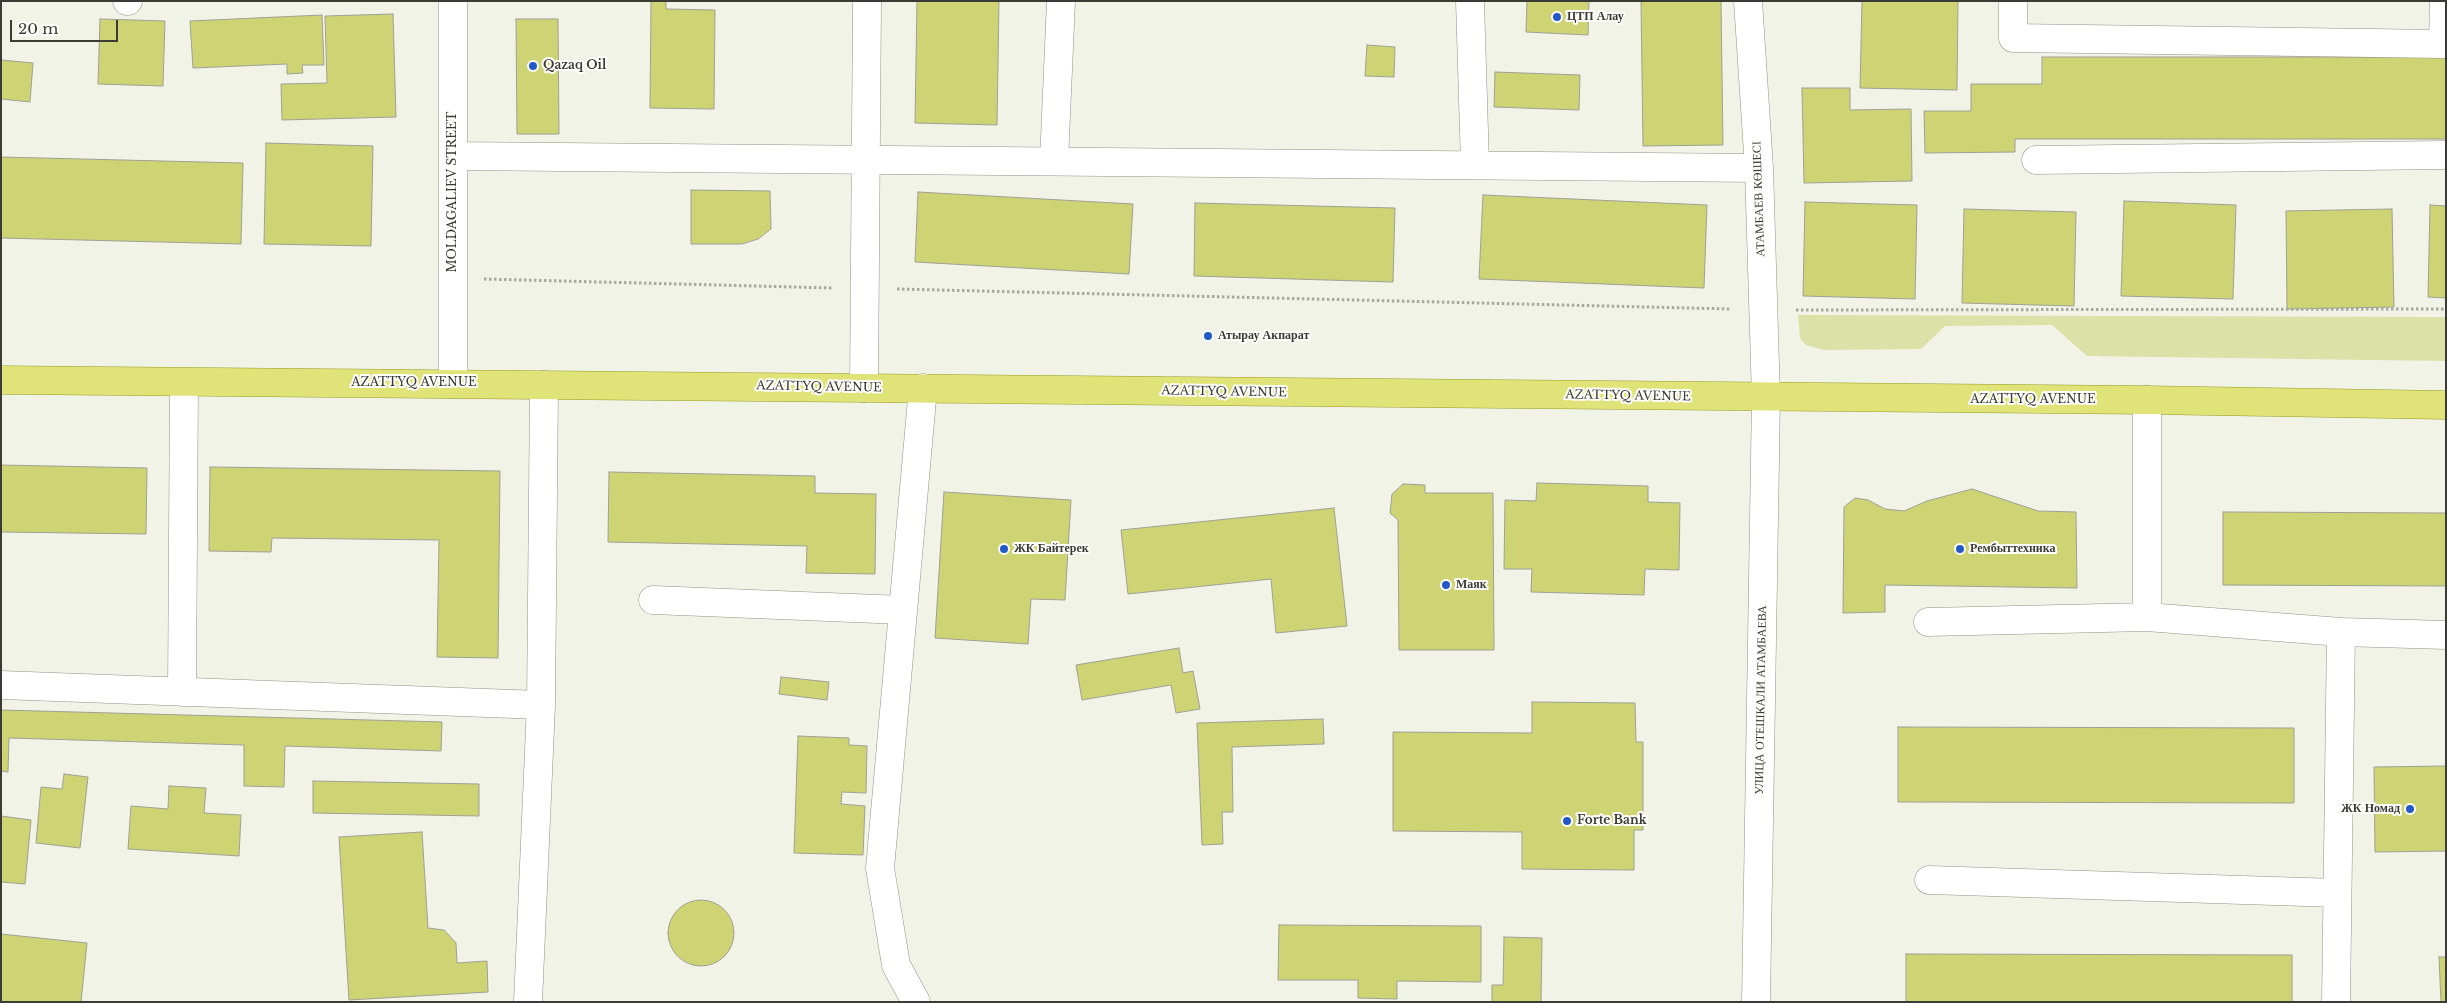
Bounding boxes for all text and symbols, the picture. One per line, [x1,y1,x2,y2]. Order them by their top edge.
scale bar [12,10,120,42]
place label: ЦТП Алау [1567,10,1624,24]
marker: ЦТП Алау [1551,11,1563,23]
text: 20 m [18,19,58,38]
place label: Qazaq Oil [543,59,606,73]
marker: Qazaq Oil [527,60,539,72]
street label: MOLDAGALIEV STREET [446,112,460,272]
street label: АТАМБАЕВ КӨШЕСІ [1750,141,1768,257]
place label: Атырау Акпарат [1218,329,1309,343]
marker: Атырау Акпарат [1202,330,1214,342]
street label: AZATTYQ AVENUE [351,376,477,390]
street label: AZATTYQ AVENUE [756,379,882,395]
street label: AZATTYQ AVENUE [1161,384,1287,400]
street label: AZATTYQ AVENUE [1565,388,1691,404]
street label: AZATTYQ AVENUE [1970,393,2096,407]
place label: ЖК Байтерек [1014,542,1089,556]
place label: Рембыттехника [1970,542,2055,556]
marker: ЖК Байтерек [998,543,1010,555]
marker: Рембыттехника [1954,543,1966,555]
place label: Маяк [1456,578,1487,592]
marker: Маяк [1440,579,1452,591]
street label: УЛИЦА ОТЕШКАЛИ АТАМБАЕВА [1752,605,1770,795]
place label: ЖК Номад [2341,802,2400,816]
marker: ЖК Номад [2404,803,2416,815]
place label: Forte Bank [1577,814,1647,828]
marker: Forte Bank [1561,815,1573,827]

